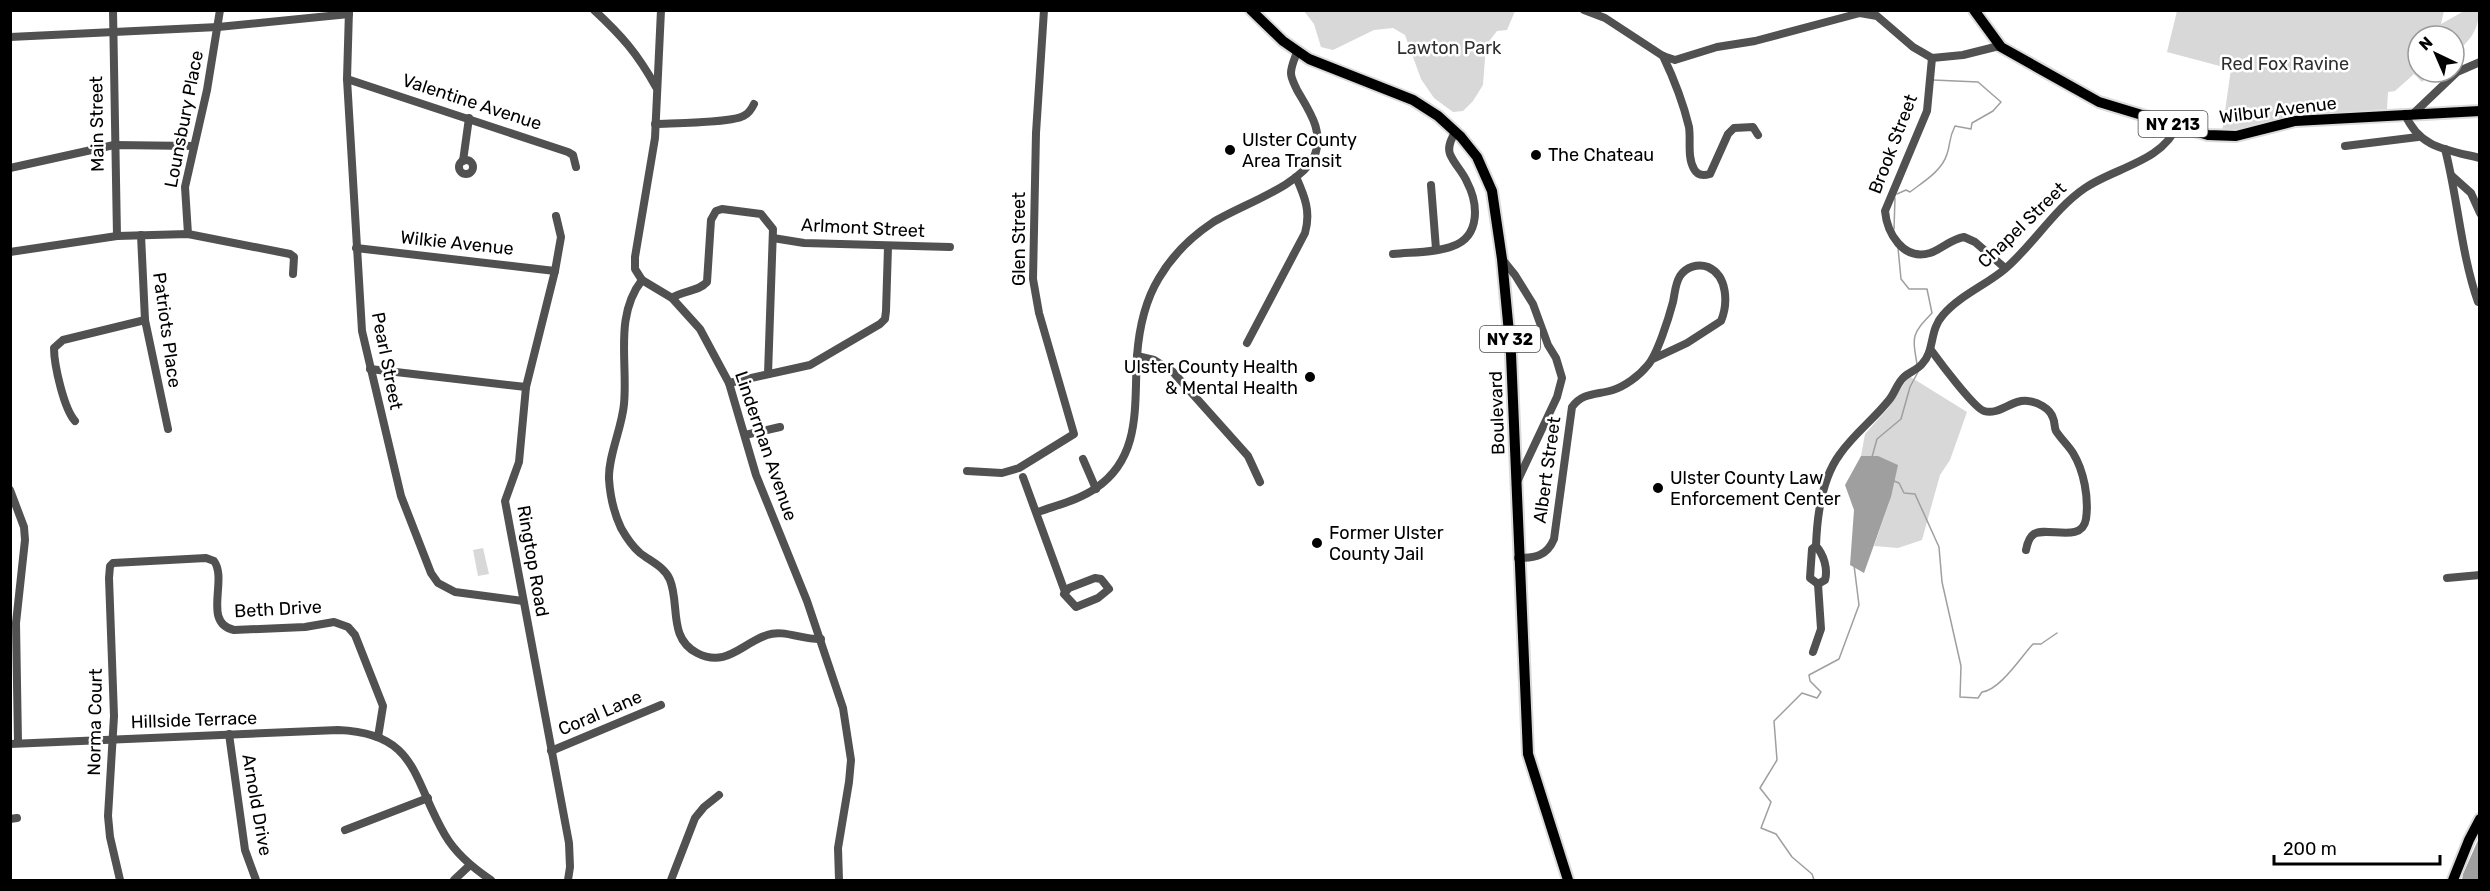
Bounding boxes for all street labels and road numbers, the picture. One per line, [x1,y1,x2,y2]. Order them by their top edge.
street label: Lounsbury Place [160,49,208,189]
street label: Valentine Avenue [400,69,544,135]
street label: Main Street [85,76,109,172]
street label: Brook Street [1864,91,1922,197]
street label: Wilbur Avenue [2218,92,2338,128]
road number: NY 213 [2138,111,2208,137]
street label: Chapel Street [1973,177,2071,273]
street label: Glen Street [1008,192,1030,286]
street label: Arlmont Street [801,214,925,242]
street label: Wilkie Avenue [399,226,515,260]
street label: Patriots Place [148,271,186,389]
street label: Pearl Street [367,310,407,412]
road number: NY 32 [1480,326,1540,352]
street label: Linderman Avenue [730,368,802,524]
street label: Boulevard [1485,371,1509,455]
street label: Albert Street [1529,415,1565,525]
street label: Ringtop Road [512,503,554,619]
street label: Beth Drive [234,596,322,622]
street label: Norma Court [83,668,107,776]
street label: Coral Lane [555,686,645,740]
street label: Hillside Terrace [130,707,258,733]
street label: Arnold Drive [237,752,277,858]

